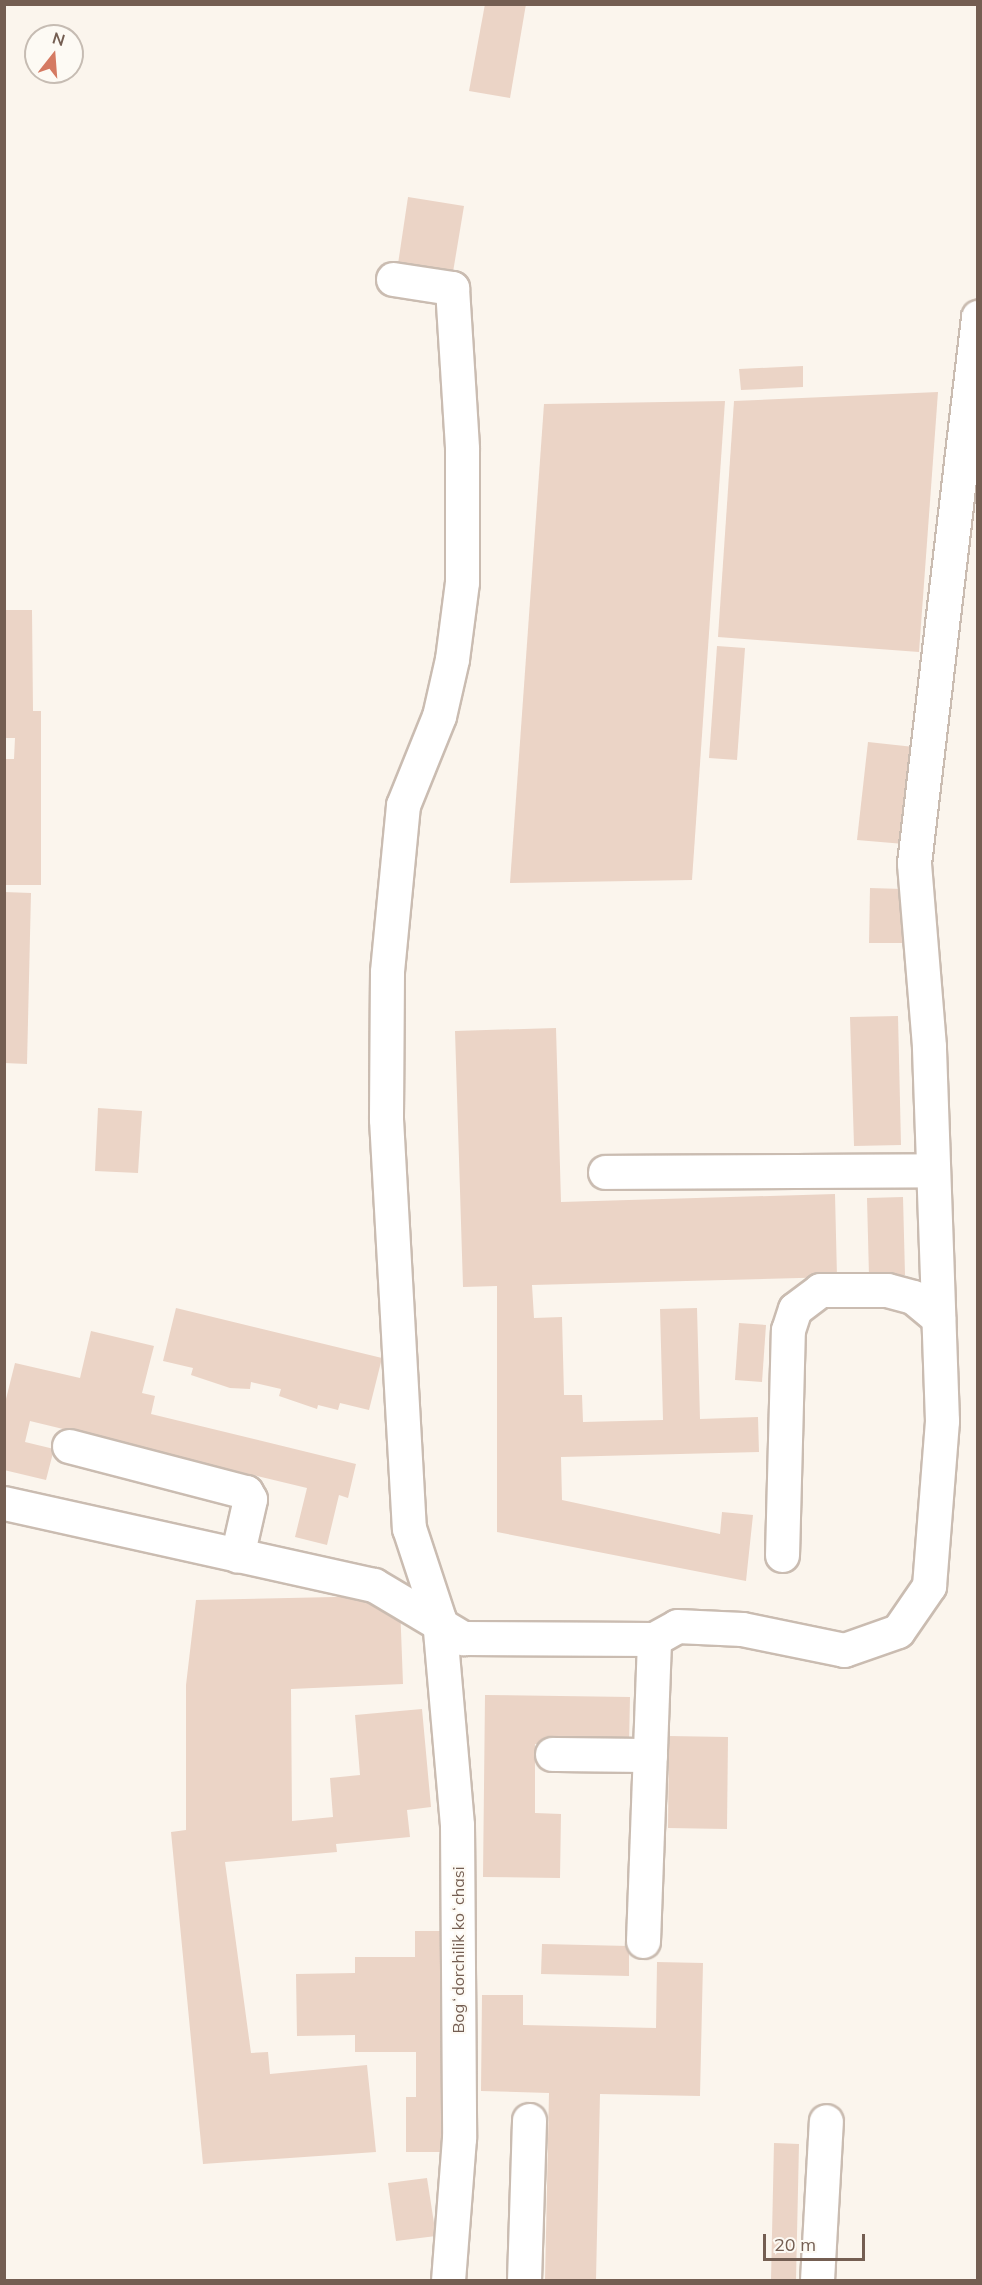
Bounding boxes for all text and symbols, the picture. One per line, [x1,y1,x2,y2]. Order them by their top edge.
north arrow [24,24,84,84]
text: N [50,27,67,50]
street label: Bogʻdorchilik koʻchasi [448,1866,468,2034]
scale bar [766,2222,868,2260]
text: 20 m [774,2233,816,2256]

